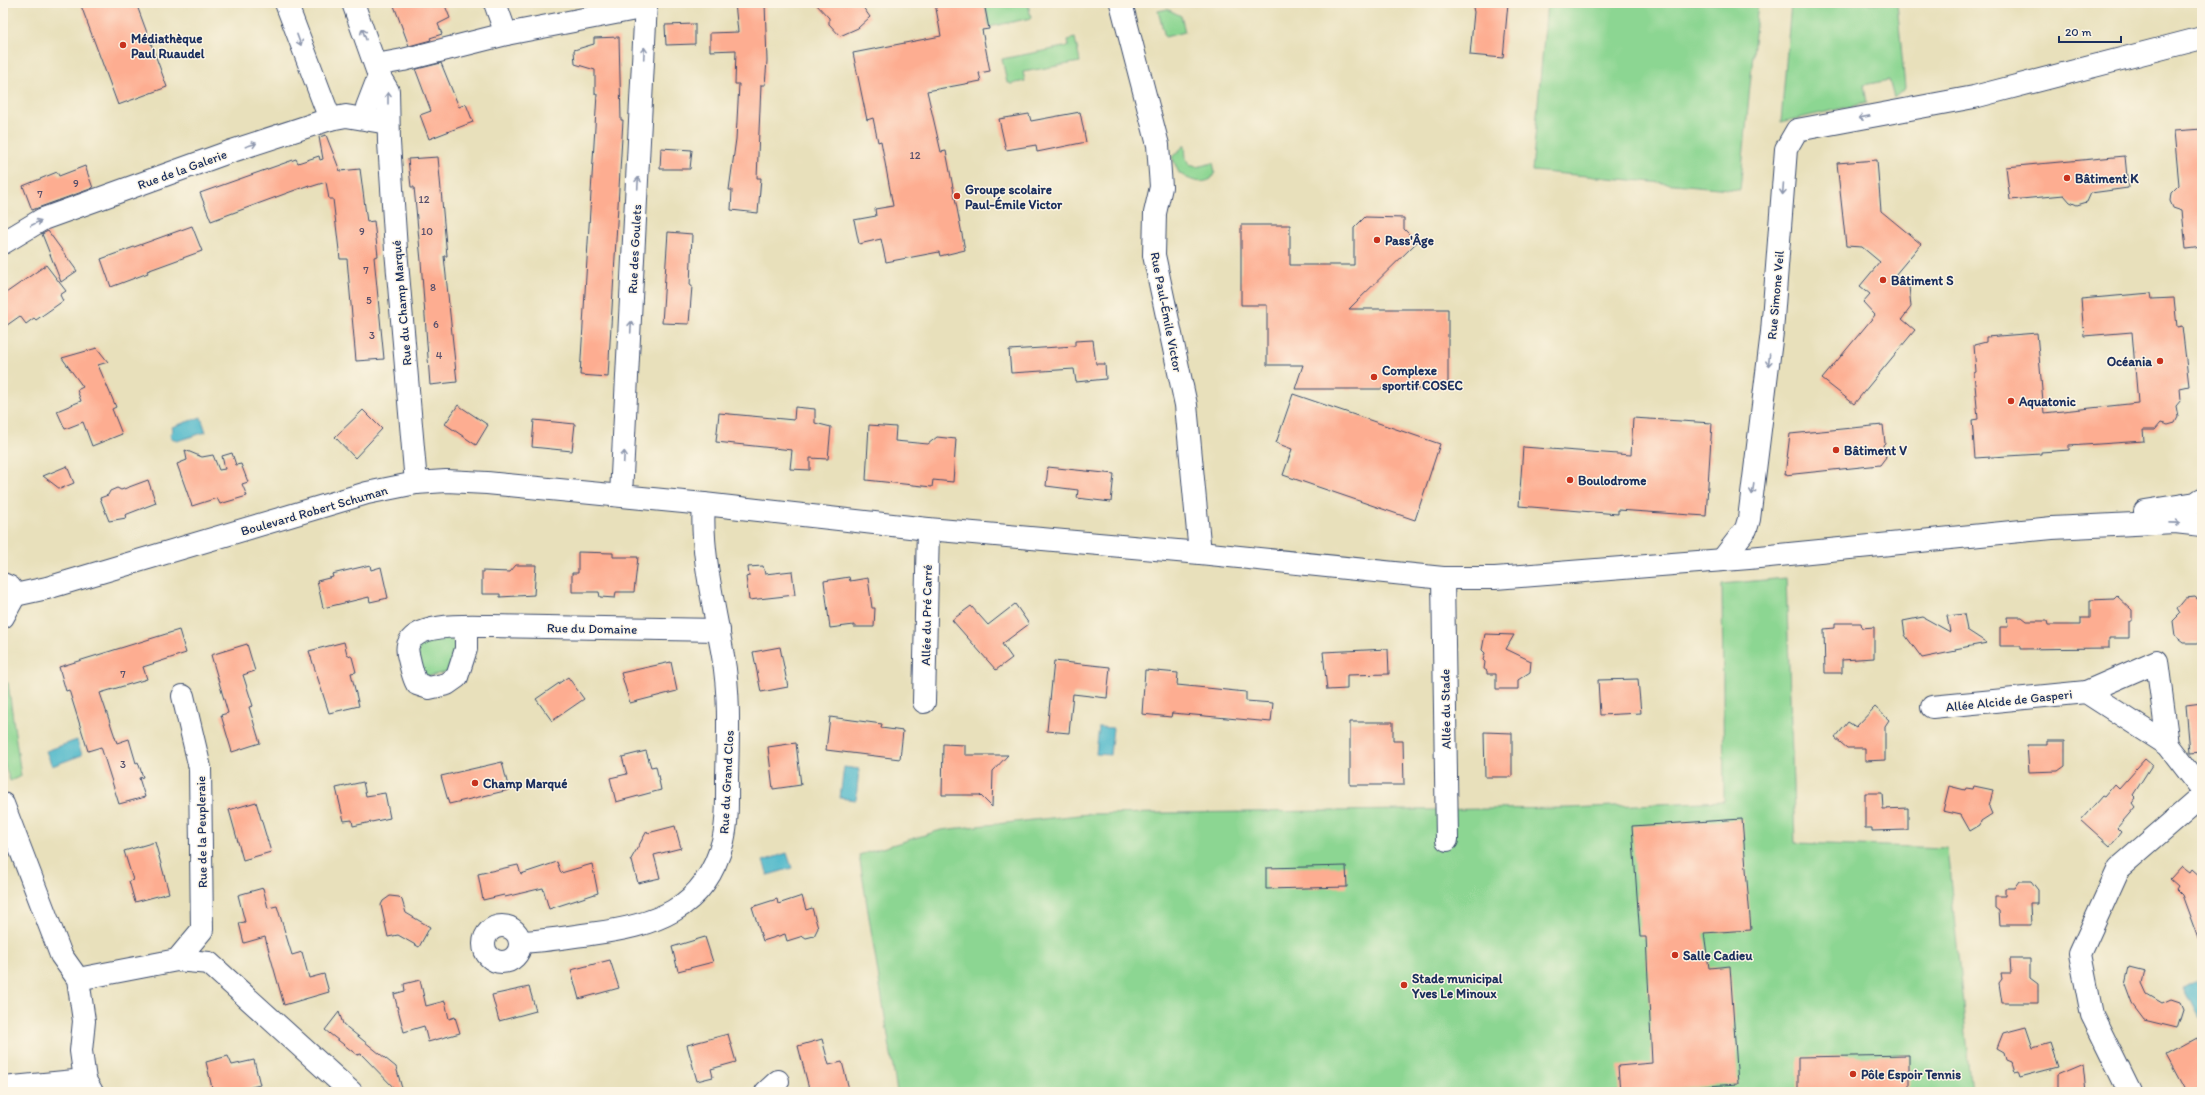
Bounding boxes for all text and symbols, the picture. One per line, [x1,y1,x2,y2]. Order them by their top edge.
scale bar [2059,18,2121,44]
text: 20 m [2065,25,2092,39]
one-way arrow [360,29,368,41]
place label: Médiathèque Paul Ruaudel [131,31,205,61]
one-way arrow [295,33,303,45]
marker: Médiathèque Paul Ruaudel [118,40,128,50]
one-way arrow [640,47,647,60]
one-way arrow [384,92,392,105]
one-way arrow [1858,113,1871,121]
one-way arrow [244,141,257,148]
street label: Rue de la Galerie [135,146,229,193]
house number: 12 [910,149,921,162]
place label: Bâtiment K [2075,171,2139,186]
marker: Bâtiment K [2062,173,2072,183]
house number: 9 [73,177,79,190]
one-way arrow [634,177,641,190]
place label: Groupe scolaire Paul-Émile Victor [965,182,1063,212]
one-way arrow [1780,182,1787,195]
house number: 7 [37,188,43,201]
marker: Groupe scolaire Paul-Émile Victor [952,191,962,201]
house number: 12 [419,193,430,206]
street label: Rue des Goulets [625,204,644,294]
one-way arrow [30,218,42,226]
house number: 9 [359,225,365,238]
house number: 10 [421,225,433,238]
place label: Pass'Âge [1385,233,1434,249]
marker: Pass'Âge [1372,235,1382,245]
street label: Rue du Champ Marqué [389,240,414,366]
street label: Rue Simone Veil [1764,250,1787,340]
street label: Rue Paul-Émile Victor [1148,251,1186,374]
house number: 7 [363,264,369,277]
place label: Bâtiment S [1891,273,1954,288]
marker: Bâtiment S [1878,275,1888,285]
house number: 8 [430,281,436,294]
house number: 5 [366,294,372,307]
house number: 6 [433,318,439,331]
one-way arrow [627,321,634,334]
house number: 3 [369,329,375,342]
house number: 4 [436,349,443,362]
one-way arrow [1765,353,1772,366]
place label: Océania [2107,354,2152,369]
marker: Océania [2155,356,2165,366]
place label: Complexe sportif COSEC [1382,363,1463,394]
marker: Complexe sportif COSEC [1369,372,1379,382]
place label: Aquatonic [2018,394,2076,410]
marker: Aquatonic [2006,396,2016,406]
place label: Bâtiment V [1844,443,1907,458]
marker: Bâtiment V [1831,445,1841,455]
one-way arrow [621,450,628,463]
place label: Boulodrome [1578,473,1646,488]
marker: Boulodrome [1565,475,1575,485]
street label: Boulevard Robert Schuman [239,482,389,539]
one-way arrow [1749,482,1757,495]
one-way arrow [2168,519,2181,526]
street label: Allée du Pré Carré [918,564,935,666]
street label: Rue du Domaine [547,620,637,637]
house number: 7 [120,668,126,681]
street label: Allée du Stade [1437,669,1454,749]
street label: Allée Alcide de Gasperi [1945,686,2073,715]
street label: Rue du Grand Clos [716,730,737,834]
house number: 3 [120,758,126,771]
street label: Rue de la Peupleraie [193,776,210,888]
place label: Champ Marqué [483,776,568,792]
marker: Champ Marqué [470,778,480,788]
place label: Salle Cadieu [1683,948,1753,963]
marker: Salle Cadieu [1670,950,1680,960]
place label: Stade municipal Yves Le Minoux [1411,971,1503,1001]
marker: Stade municipal Yves Le Minoux [1399,980,1409,990]
place label: Pôle Espoir Tennis [1861,1067,1961,1083]
marker: Pôle Espoir Tennis [1848,1069,1858,1079]

